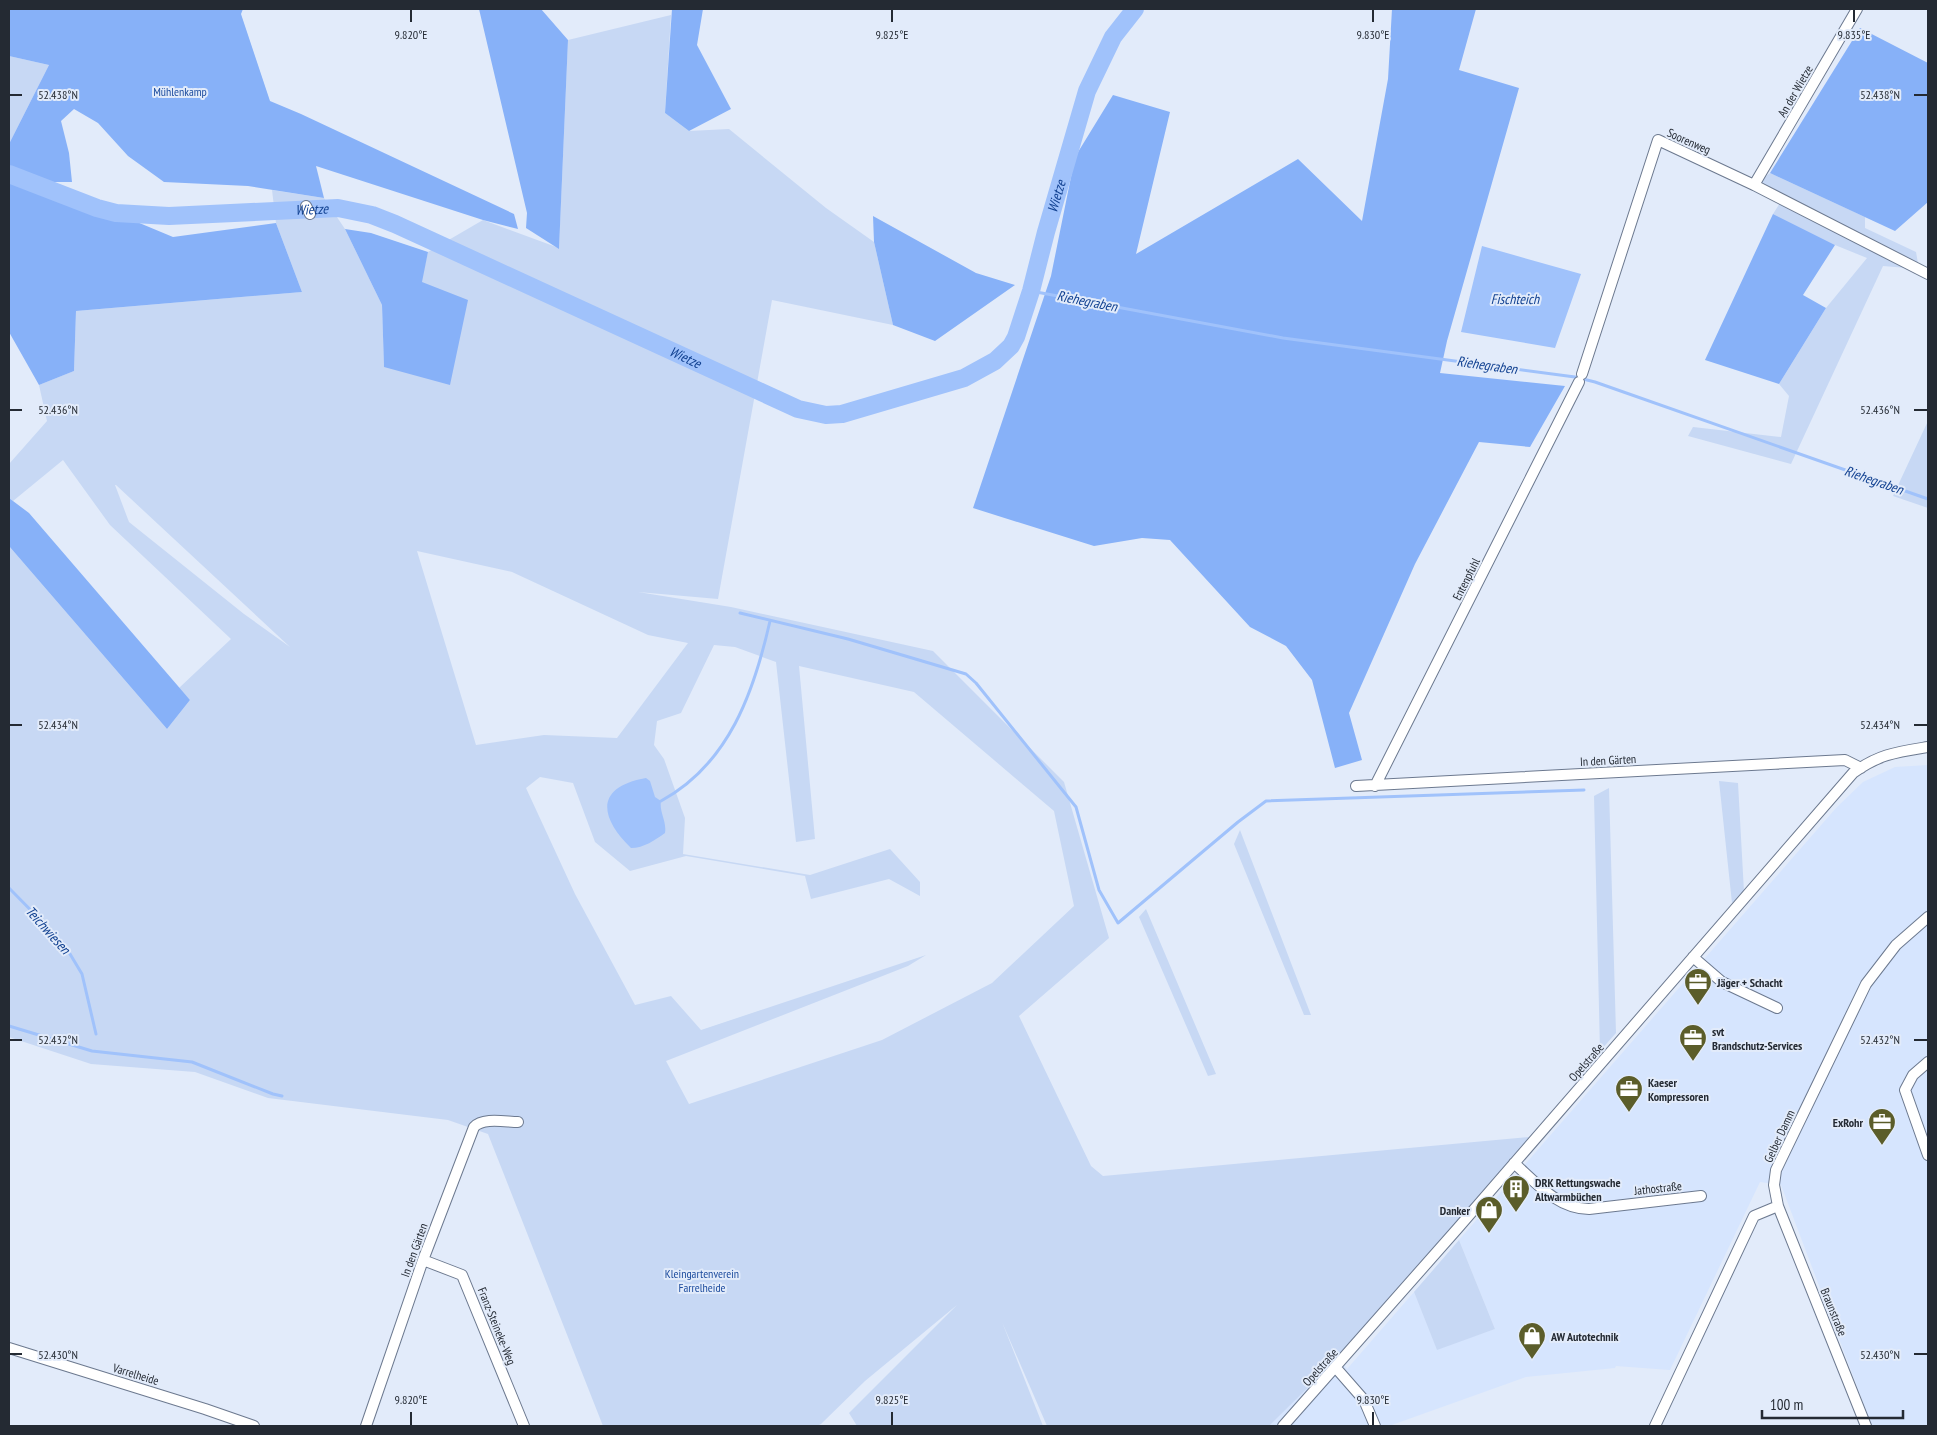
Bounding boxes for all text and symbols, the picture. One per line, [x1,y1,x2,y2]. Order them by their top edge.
text: 9.820°E [395,27,428,42]
text: 9.825°E [876,27,909,42]
text: 9.830°E [1357,27,1390,42]
text: 9.835°E [1838,27,1871,42]
street label: An der Wietze [1774,62,1816,120]
park label: Mühlenkamp [153,84,207,99]
text: 52.438°N [38,87,78,102]
text: 52.438°N [1860,87,1900,102]
street label: Soorenweg [1665,125,1713,157]
water label: Wietze [1043,177,1070,215]
water label: Wietze [295,199,330,219]
water label: Riehegraben [1055,286,1119,316]
water label: Fischteich [1491,290,1540,308]
water label: Wietze [667,342,705,373]
water label: Riehegraben [1456,352,1519,378]
text: 52.436°N [38,402,78,417]
text: 52.436°N [1860,402,1900,417]
water label: Riehegraben [1842,462,1907,499]
street label: Entenpfuhl [1449,555,1483,603]
text: 52.434°N [38,717,78,732]
text: 52.434°N [1860,717,1900,732]
street label: In den Gärten [1580,751,1636,769]
water label: Teichwiesen [22,902,75,958]
office icon: Jäger + Schacht [1683,967,1713,1006]
place label: Jäger + Schacht [1716,975,1783,990]
office icon: svt Brandschutz-Services [1678,1023,1708,1062]
place label: svt Brandschutz-Services [1712,1024,1802,1053]
text: 52.432°N [38,1032,78,1047]
text: 52.432°N [1860,1032,1900,1047]
street label: Opelstraße [1565,1040,1607,1084]
office icon: Kaeser Kompressoren [1614,1074,1644,1113]
place label: Kaeser Kompressoren [1648,1075,1709,1104]
street label: Gelber Damm [1760,1107,1798,1165]
office icon: ExRohr [1867,1107,1897,1146]
place label: ExRohr [1833,1115,1863,1130]
building icon: DRK Rettungswache Altwarmbüchen [1501,1174,1531,1213]
place label: DRK Rettungswache Altwarmbüchen [1534,1175,1621,1204]
street label: Jathostraße [1632,1178,1683,1198]
shop icon: Danker [1474,1195,1504,1234]
place label: Danker [1440,1203,1470,1218]
street label: In den Gärten [397,1221,431,1279]
park label: Kleingartenverein Farrelheide [665,1266,739,1295]
street label: Franz-Steineke-Weg [475,1285,519,1367]
street label: Braunstraße [1818,1286,1850,1338]
shop icon: AW Autotechnik [1517,1321,1547,1360]
place label: AW Autotechnik [1550,1329,1618,1344]
street label: Opelstraße [1299,1345,1341,1389]
text: 52.430°N [38,1347,78,1362]
text: 52.430°N [1860,1347,1900,1362]
street label: Varrelheide [110,1360,161,1388]
scale bar [1762,1388,1903,1420]
text: 9.820°E [395,1392,428,1407]
text: 9.825°E [876,1392,909,1407]
text: 9.830°E [1357,1392,1390,1407]
text: 100 m [1770,1395,1803,1414]

